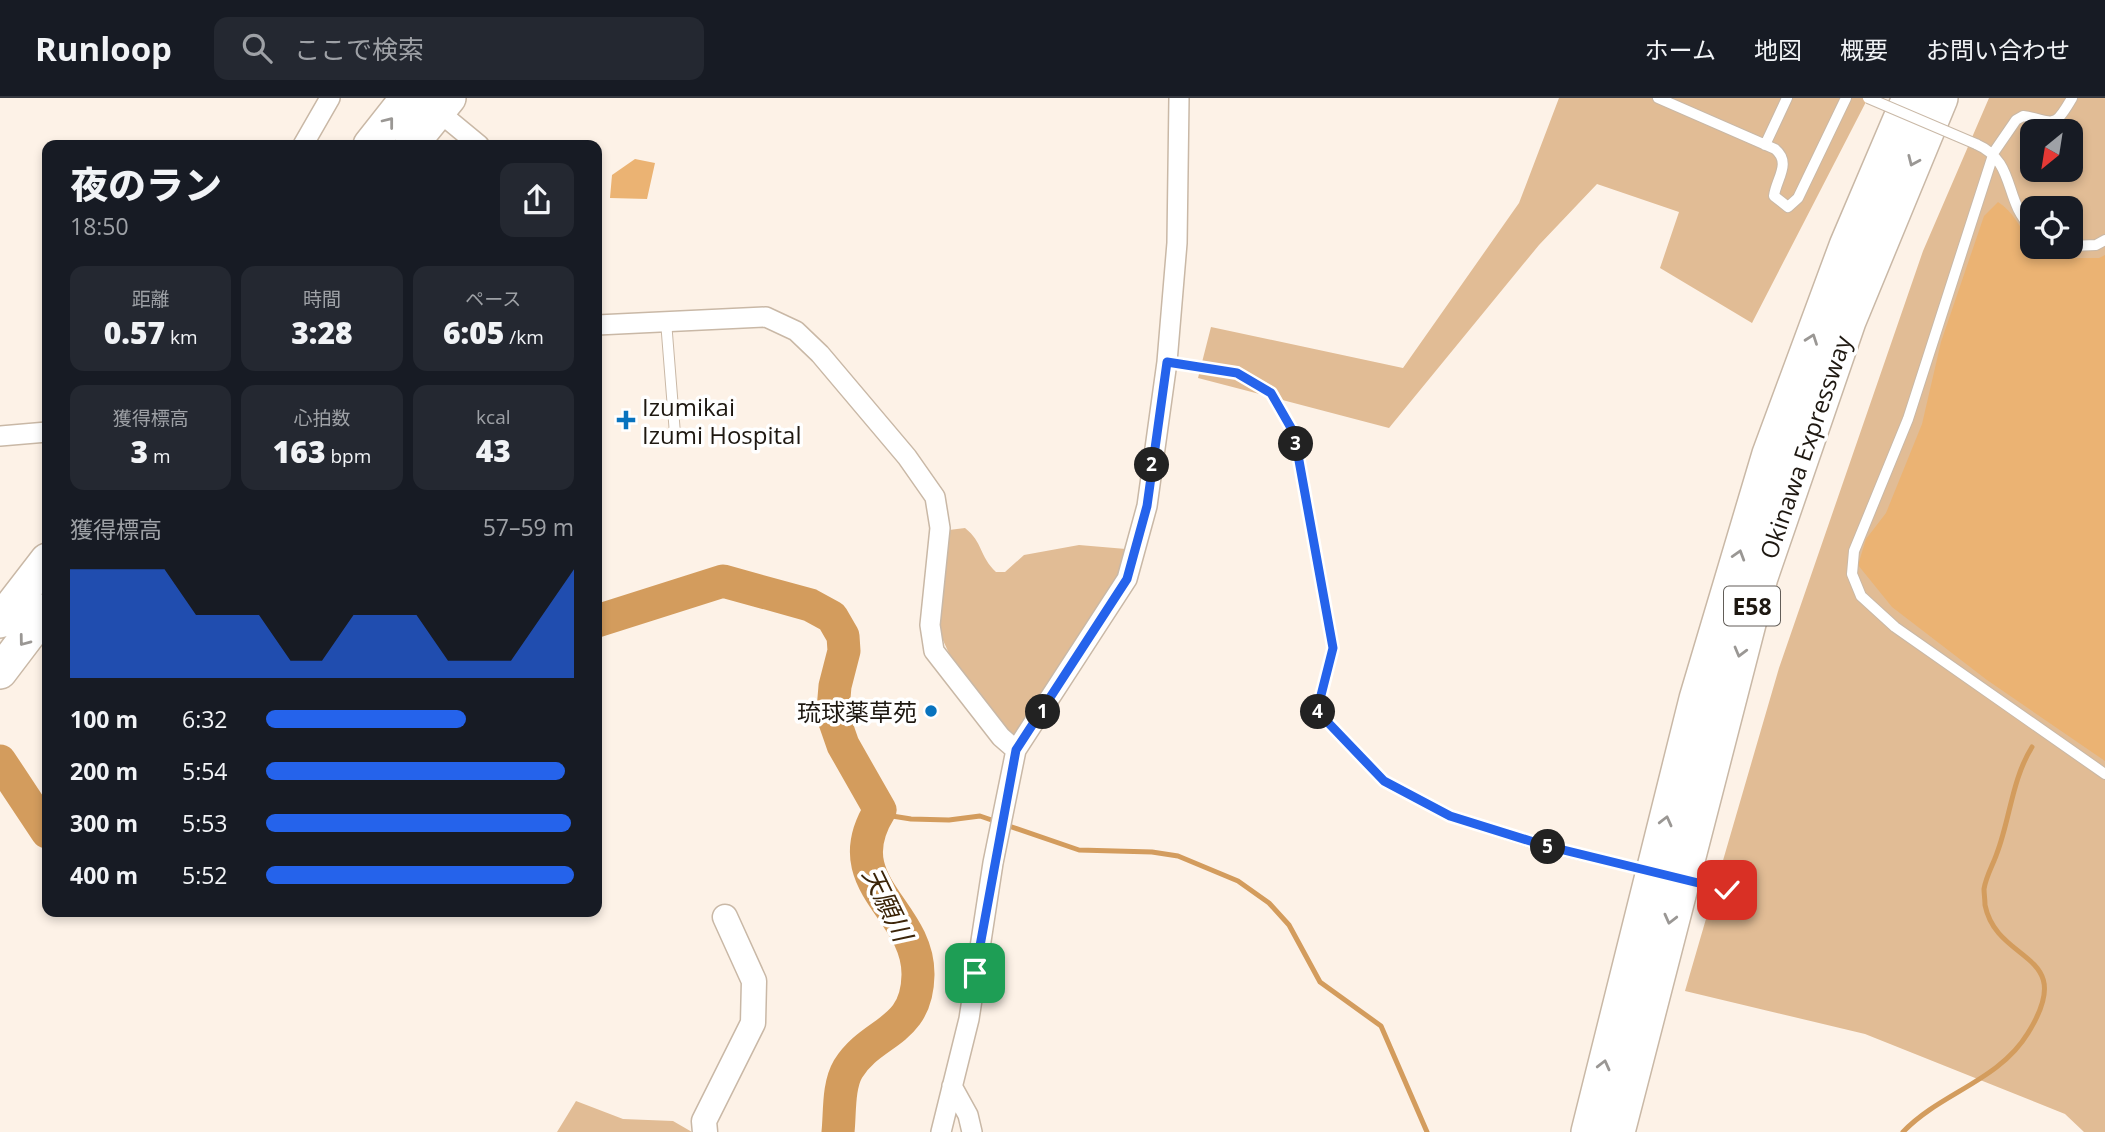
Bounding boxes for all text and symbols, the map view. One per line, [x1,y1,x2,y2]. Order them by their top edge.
search box [214,17,704,80]
text: Runloop [35,26,172,71]
icon: search [238,29,276,67]
text: ここで検索 [294,31,424,67]
text: ホーム [1645,33,1716,66]
text: 地図 [1754,33,1802,66]
text: 概要 [1840,33,1888,66]
text: お問い合わせ [1926,33,2070,66]
one-way arrow [380,117,393,129]
north arrow [2020,119,2082,182]
map controls [2020,119,2083,259]
one-way arrow [1907,153,1921,166]
text: 夜のラン [70,158,222,210]
button: share [500,163,574,237]
button: locate [2020,196,2083,259]
text: 18:50 [70,210,129,242]
text: 距離 [132,286,170,312]
text: 時間 [303,286,341,312]
text: ペース [465,286,521,312]
text: 0.57 [104,312,165,353]
text: 3:28 [291,312,353,353]
text: 6:05 [443,312,504,353]
text: km [165,324,198,350]
text: /km [504,324,544,350]
street label: Okinawa Expressway [1751,330,1859,563]
one-way arrow [1803,334,1817,346]
place label: Izumikai Izumi Hospital [642,390,801,451]
text: kcal [476,404,511,430]
text: 獲得標高 [113,405,189,431]
text: 心拍数 [293,405,351,431]
marker: Izumikai Izumi Hospital [616,410,636,430]
pin: 3 [1278,426,1314,462]
text: 43 [476,430,511,471]
text: 3 [1290,430,1301,456]
text: 3 [131,431,148,472]
text: 163 [273,431,325,472]
text: m [148,443,171,469]
text: bpm [325,443,371,469]
pin: 2 [1134,448,1170,482]
text: 2 [1146,451,1157,477]
text: 57–59 m [483,511,574,543]
text: 獲得標高 [70,513,162,545]
one-way arrow [1731,549,1746,561]
road number: E58 [1724,586,1780,626]
one-way arrow [19,633,32,645]
one-way arrow [1733,646,1748,658]
pin: 1 [1026,694,1060,730]
pin: 4 [1300,694,1336,730]
place label: 琉球薬草苑 [797,695,917,728]
text: 1 [1037,698,1048,724]
text: 4 [1312,698,1323,724]
text: 100 m [70,703,138,735]
text: 6:32 [182,703,228,735]
marker: 琉球薬草苑 [923,703,939,719]
text: 200 m [70,755,138,787]
text: 5:54 [182,755,228,787]
text: 300 m [70,807,138,839]
text: 5:53 [182,807,228,839]
one-way arrow [1658,815,1672,827]
pin: 5 [1530,830,1566,864]
text: 5 [1542,833,1553,859]
text: 400 m [70,859,138,891]
text: 5:52 [182,859,228,891]
pin [1697,860,1757,920]
water label: 天願川 [855,861,923,950]
icon: check [1708,871,1746,909]
one-way arrow [1664,913,1678,925]
pin [945,943,1005,1003]
icon: arrive [956,954,994,992]
one-way arrow [1596,1060,1610,1072]

